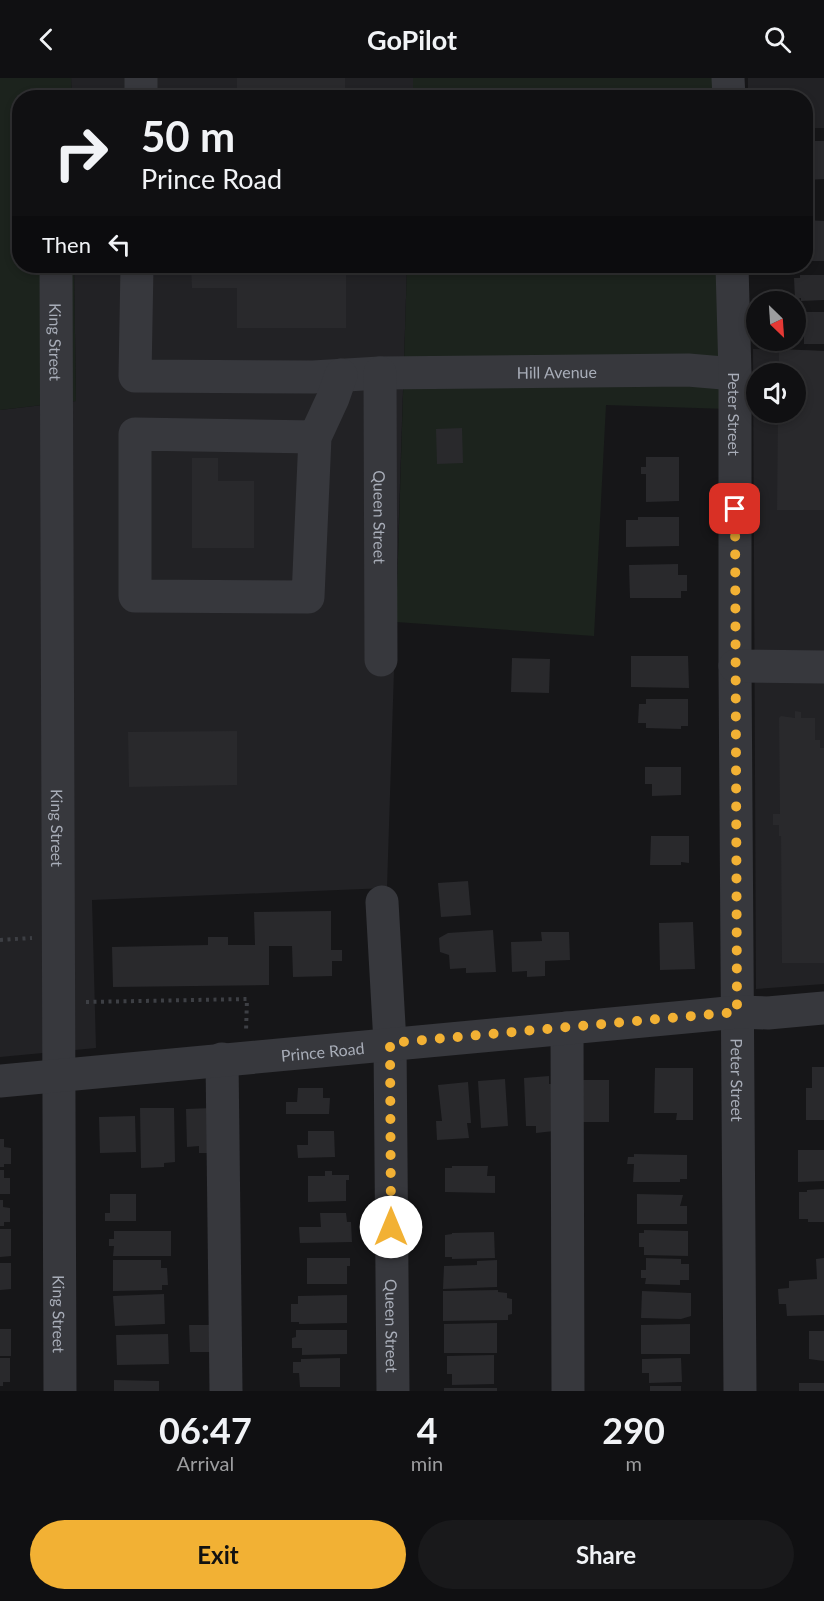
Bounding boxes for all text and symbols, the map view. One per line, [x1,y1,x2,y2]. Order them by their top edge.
icon: back [30,23,63,56]
text: GoPilot [367,23,457,56]
icon: search [761,23,794,56]
text: 50 m [141,111,235,161]
icon: right [42,114,120,192]
text: Prince Road [141,162,282,195]
icon: left [103,228,136,261]
text: Then [42,231,91,258]
north arrow [746,291,806,351]
map controls [746,291,806,423]
street label: King Street [47,303,66,381]
street label: Hill Avenue [517,361,597,381]
button: sound [746,363,806,423]
street label: Peter Street [726,372,745,456]
street label: Queen Street [371,470,390,564]
pin [709,483,760,534]
icon: arrive [718,492,751,525]
street label: King Street [48,789,68,867]
street label: Prince Road [280,1038,365,1064]
street label: Peter Street [728,1038,748,1122]
position arrow [359,1195,423,1259]
street label: King Street [50,1275,69,1353]
street label: Queen Street [383,1279,402,1373]
text: 06:47 [159,1408,252,1452]
text: 4 [417,1408,438,1452]
text: 290 [602,1408,665,1452]
text: Arrival [177,1451,234,1475]
text: min [411,1451,443,1475]
text: m [625,1451,642,1475]
button: Exit [30,1520,406,1589]
button: Share [418,1520,794,1589]

